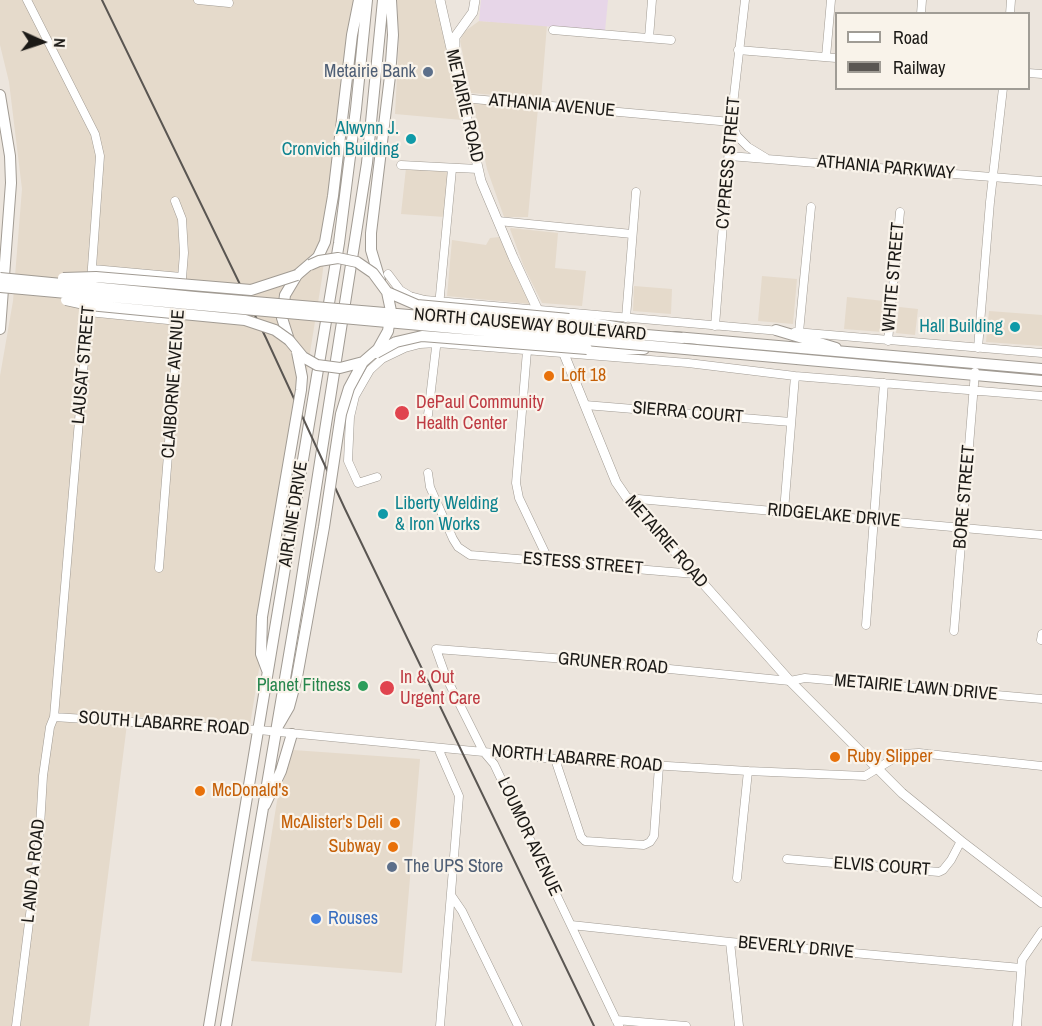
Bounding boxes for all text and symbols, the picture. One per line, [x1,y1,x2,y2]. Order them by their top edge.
north arrow [12,12,72,72]
legend [835,12,1030,90]
text: Road [893,25,928,50]
text: N [49,38,71,48]
street label: METAIRIE ROAD [440,47,488,165]
text: Railway [893,55,946,80]
place label: Metairie Bank [324,61,416,83]
marker: Metairie Bank [421,65,435,79]
street label: ATHANIA AVENUE [488,90,616,122]
street label: CYPRESS STREET [712,96,746,230]
place label: Alwynn J. Cronvich Building [282,118,399,160]
marker: Alwynn J. Cronvich Building [404,132,418,146]
street label: ATHANIA PARKWAY [816,151,956,185]
street label: WHITE STREET [878,221,910,333]
street label: NORTH CAUSEWAY BOULEVARD [413,304,647,346]
street label: LAUSAT STREET [68,305,100,425]
street label: CLAIBORNE AVENUE [158,309,190,459]
place label: Hall Building [919,316,1003,338]
marker: Hall Building [1008,320,1022,334]
place label: Loft 18 [561,365,606,387]
marker: Loft 18 [542,369,556,383]
place label: DePaul Community Health Center [416,392,544,434]
street label: SIERRA COURT [632,397,744,429]
marker: DePaul Community Health Center [393,404,411,422]
street label: BORE STREET [950,444,980,550]
street label: AIRLINE DRIVE [275,460,313,568]
street label: METAIRIE ROAD [620,491,712,593]
place label: Liberty Welding & Iron Works [395,493,498,536]
street label: RIDGELAKE DRIVE [766,499,902,533]
marker: Liberty Welding & Iron Works [376,507,390,521]
street label: ESTESS STREET [522,548,644,580]
street label: GRUNER ROAD [557,648,669,680]
place label: In & Out Urgent Care [400,667,480,710]
street label: METAIRIE LAWN DRIVE [833,670,999,706]
place label: Planet Fitness [257,675,351,697]
marker: Planet Fitness [356,679,370,693]
marker: In & Out Urgent Care [378,679,396,697]
street label: SOUTH LABARRE ROAD [78,707,250,741]
street label: NORTH LABARRE ROAD [490,741,664,777]
place label: Ruby Slipper [847,746,932,768]
marker: Ruby Slipper [828,750,842,764]
street label: LOUMOR AVENUE [492,774,566,900]
place label: McDonald's [212,780,289,802]
marker: McDonald's [193,784,207,798]
place label: McAlister's Deli [281,812,383,834]
marker: McAlister's Deli [388,816,402,830]
street label: L AND A ROAD [18,818,50,924]
place label: Subway [328,836,381,858]
marker: Subway [386,840,400,854]
street label: ELVIS COURT [833,853,931,881]
place label: The UPS Store [404,856,503,878]
marker: The UPS Store [385,860,399,874]
place label: Rouses [328,908,378,930]
marker: Rouses [309,912,323,926]
street label: BEVERLY DRIVE [737,932,855,964]

